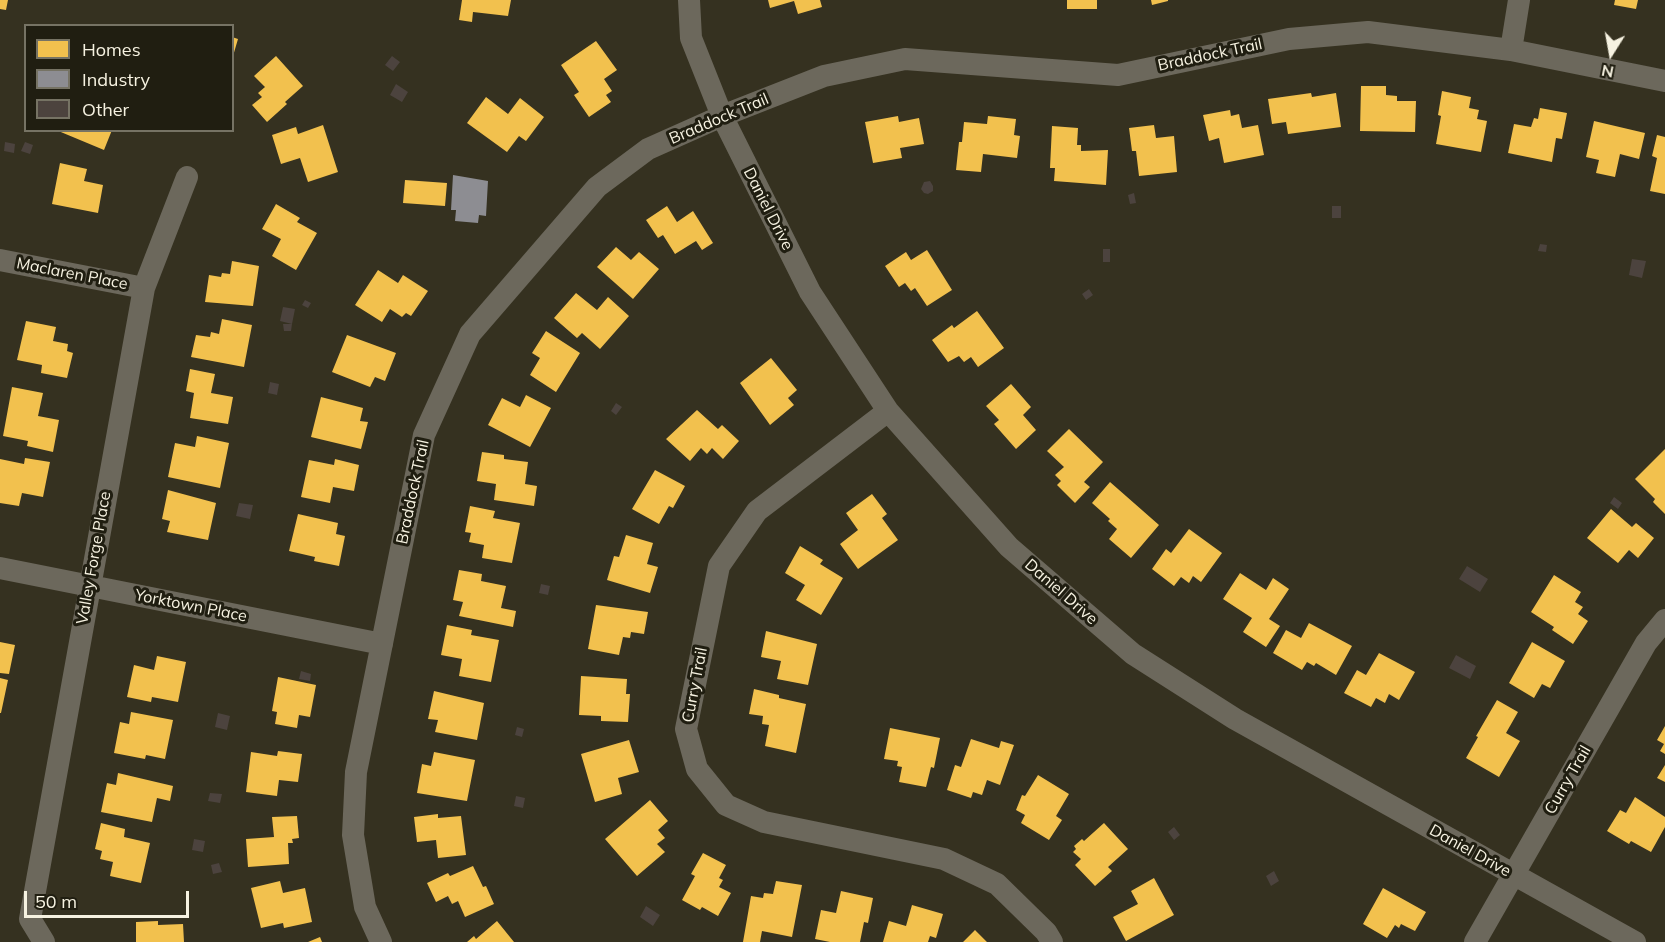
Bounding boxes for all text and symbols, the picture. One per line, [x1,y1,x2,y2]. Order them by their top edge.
legend [24,24,234,132]
north arrow [1581,24,1641,84]
street label: Braddock Trail [1156,35,1264,75]
text: Homes [82,38,141,61]
text: N [1600,61,1615,83]
text: Industry [82,68,150,91]
street label: Braddock Trail [666,89,772,149]
text: Other [82,98,129,121]
street label: Daniel Drive [739,165,797,253]
street label: Maclaren Place [15,254,129,294]
street label: Braddock Trail [393,438,433,546]
street label: Valley Forge Place [73,490,115,626]
street label: Daniel Drive [1021,555,1101,629]
street label: Yorktown Place [133,586,249,626]
street label: Curry Trail [678,646,712,724]
street label: Curry Trail [1541,742,1595,818]
street label: Daniel Drive [1426,821,1514,881]
scale bar [27,879,192,917]
text: 50 m [35,890,77,913]

